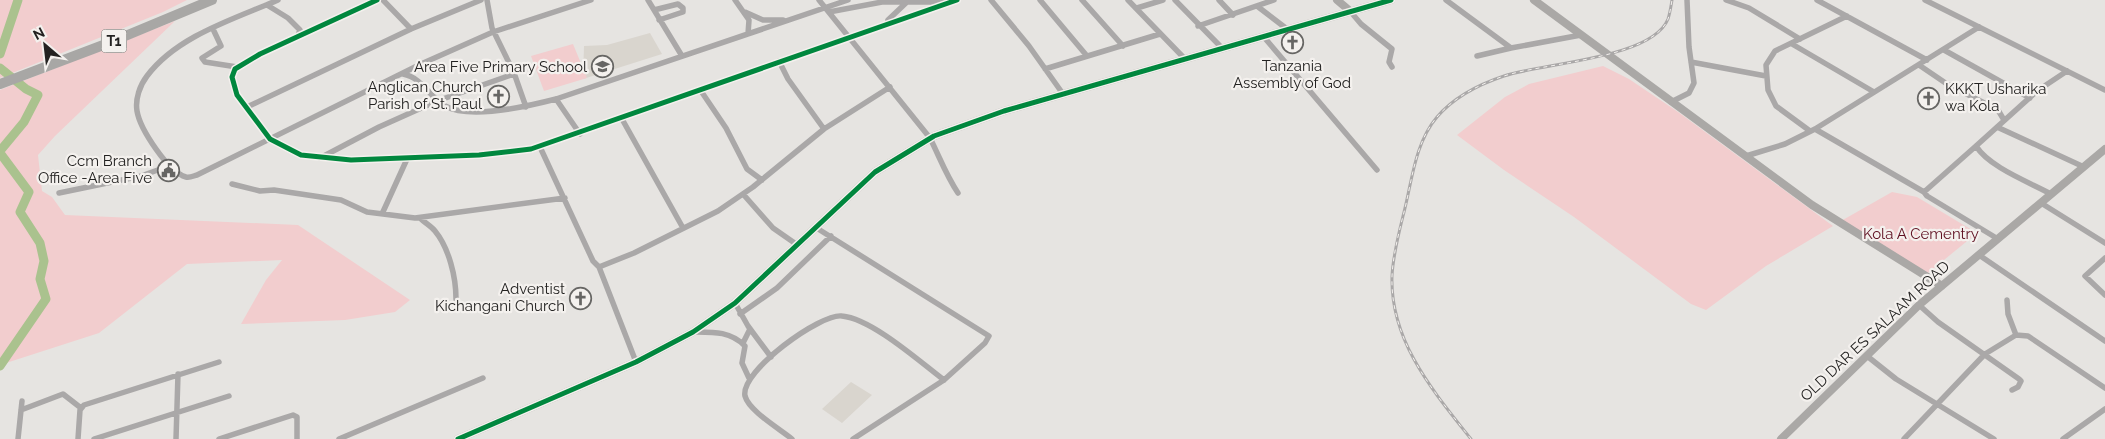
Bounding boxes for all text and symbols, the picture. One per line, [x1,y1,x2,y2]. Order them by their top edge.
north arrow [20,20,70,70]
text: N [30,24,47,43]
road number: T1 [102,29,126,52]
church icon: Tanzania Assembly of God [1280,31,1304,55]
school or university icon: Area Five Primary School [591,55,615,79]
place label: Tanzania Assembly of God [1233,57,1351,92]
place label: Area Five Primary School [414,58,588,76]
place label: Anglican Church Parish of St. Paul [368,78,483,113]
place label: KKKT Usharika wa Kola [1945,80,2046,115]
church icon: Anglican Church Parish of St. Paul [486,84,510,108]
church icon: KKKT Usharika wa Kola [1917,86,1941,110]
place label: Ccm Branch Office -Area Five [38,152,152,187]
public building icon: Ccm Branch Office -Area Five [156,158,180,182]
park label: Kola A Cementry [1863,225,1979,243]
street label: OLD DAR ES SALAAM ROAD [1797,257,1953,405]
place label: Adventist Kichangani Church [435,280,565,315]
church icon: Adventist Kichangani Church [569,286,593,310]

